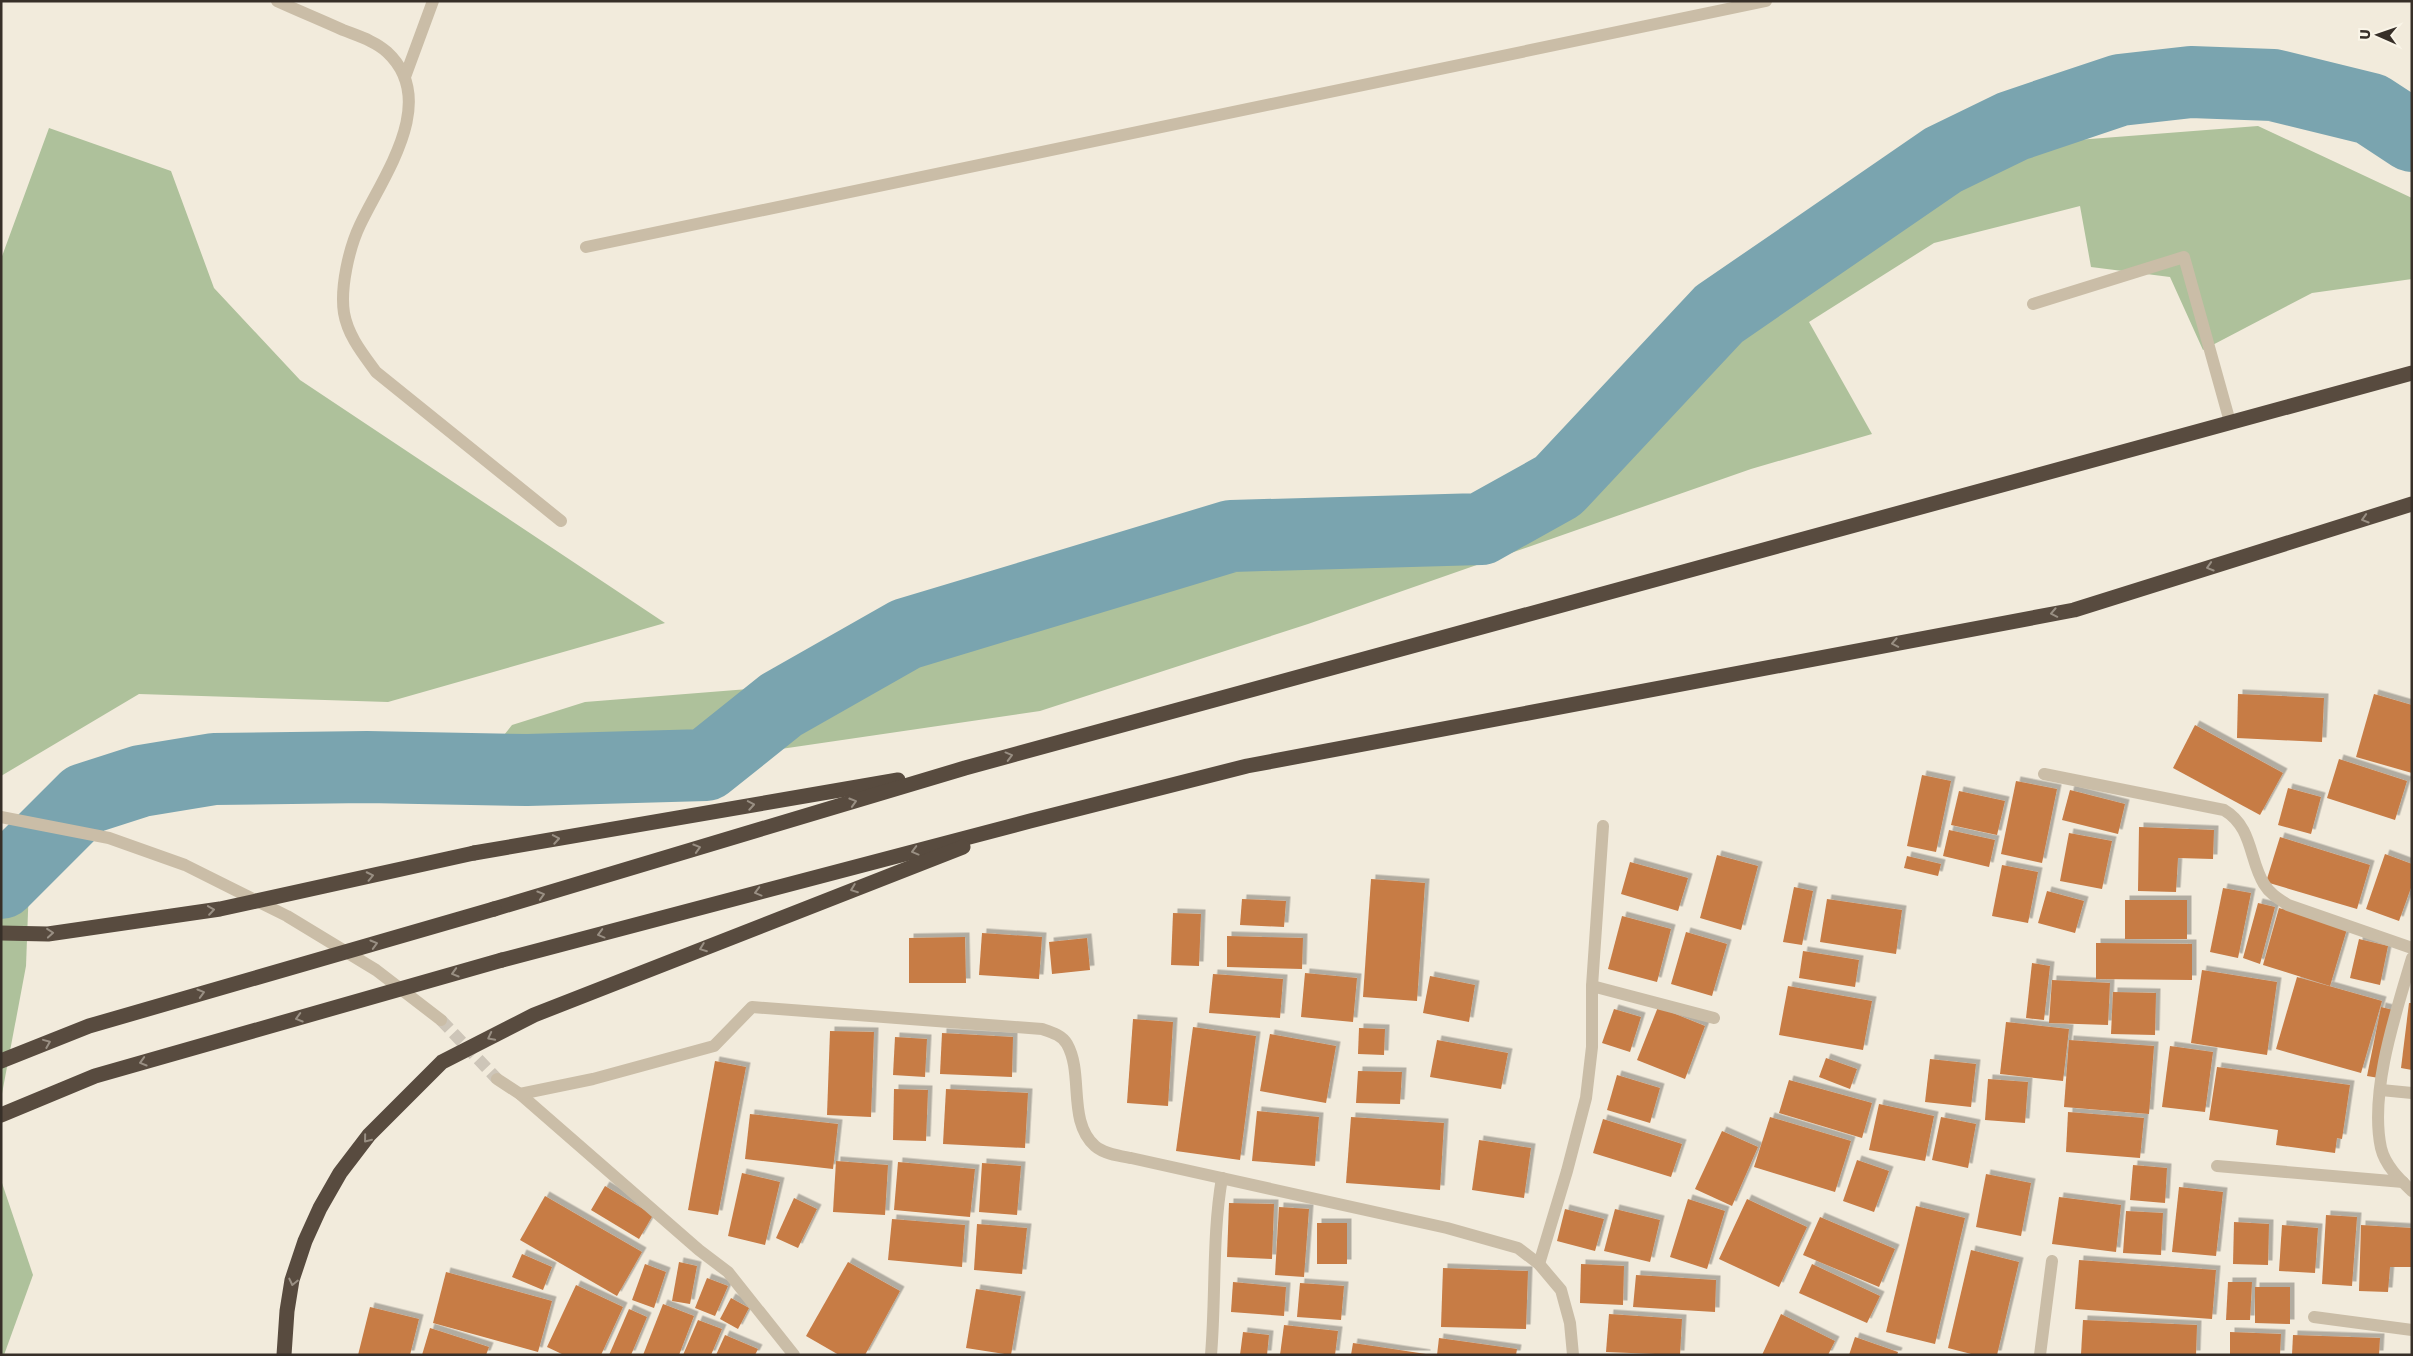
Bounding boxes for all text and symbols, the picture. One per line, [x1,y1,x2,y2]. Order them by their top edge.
north arrow [2353,10,2403,60]
text: U [2356,29,2373,40]
one-way arrow [2362,513,2370,523]
one-way arrow [2206,562,2215,572]
one-way arrow [2050,608,2059,618]
one-way arrow [1890,638,1899,648]
one-way arrow [1004,752,1012,762]
one-way arrow [848,797,856,807]
one-way arrow [746,801,755,811]
one-way arrow [552,834,561,844]
one-way arrow [692,844,700,854]
one-way arrow [911,845,920,856]
one-way arrow [365,871,374,882]
one-way arrow [850,883,859,893]
one-way arrow [755,887,763,897]
one-way arrow [537,890,545,900]
one-way arrow [207,905,215,916]
one-way arrow [46,928,54,939]
one-way arrow [597,928,606,939]
one-way arrow [370,939,378,949]
one-way arrow [699,942,708,953]
one-way arrow [452,968,460,978]
one-way arrow [197,989,205,999]
one-way arrow [295,1012,303,1022]
one-way arrow [487,1031,496,1041]
one-way arrow [42,1039,50,1049]
one-way arrow [139,1057,147,1067]
one-way arrow [363,1133,372,1142]
one-way arrow [288,1277,298,1285]

